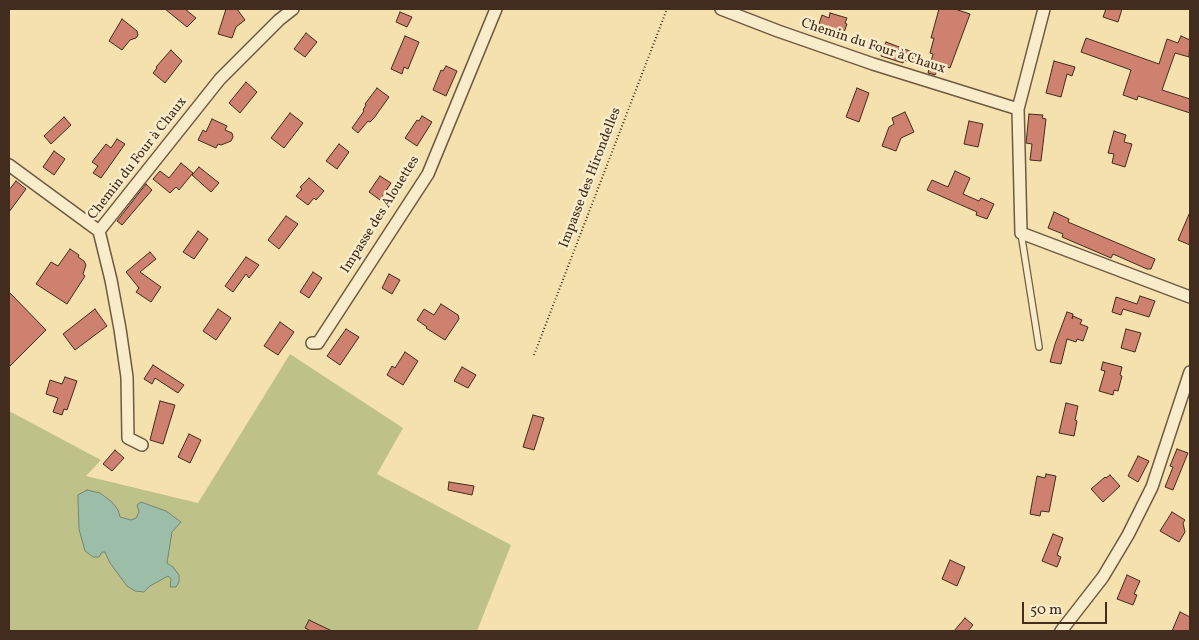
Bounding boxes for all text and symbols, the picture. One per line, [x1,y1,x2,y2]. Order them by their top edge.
street label: Chemin du Four à Chaux [799,16,947,78]
street label: Chemin du Four à Chaux [85,94,191,224]
street label: Impasse des Hirondelles [556,105,626,251]
street label: Impasse des Alouettes [338,153,424,277]
scale bar [1024,592,1109,624]
text: 50 m [1030,600,1062,621]

